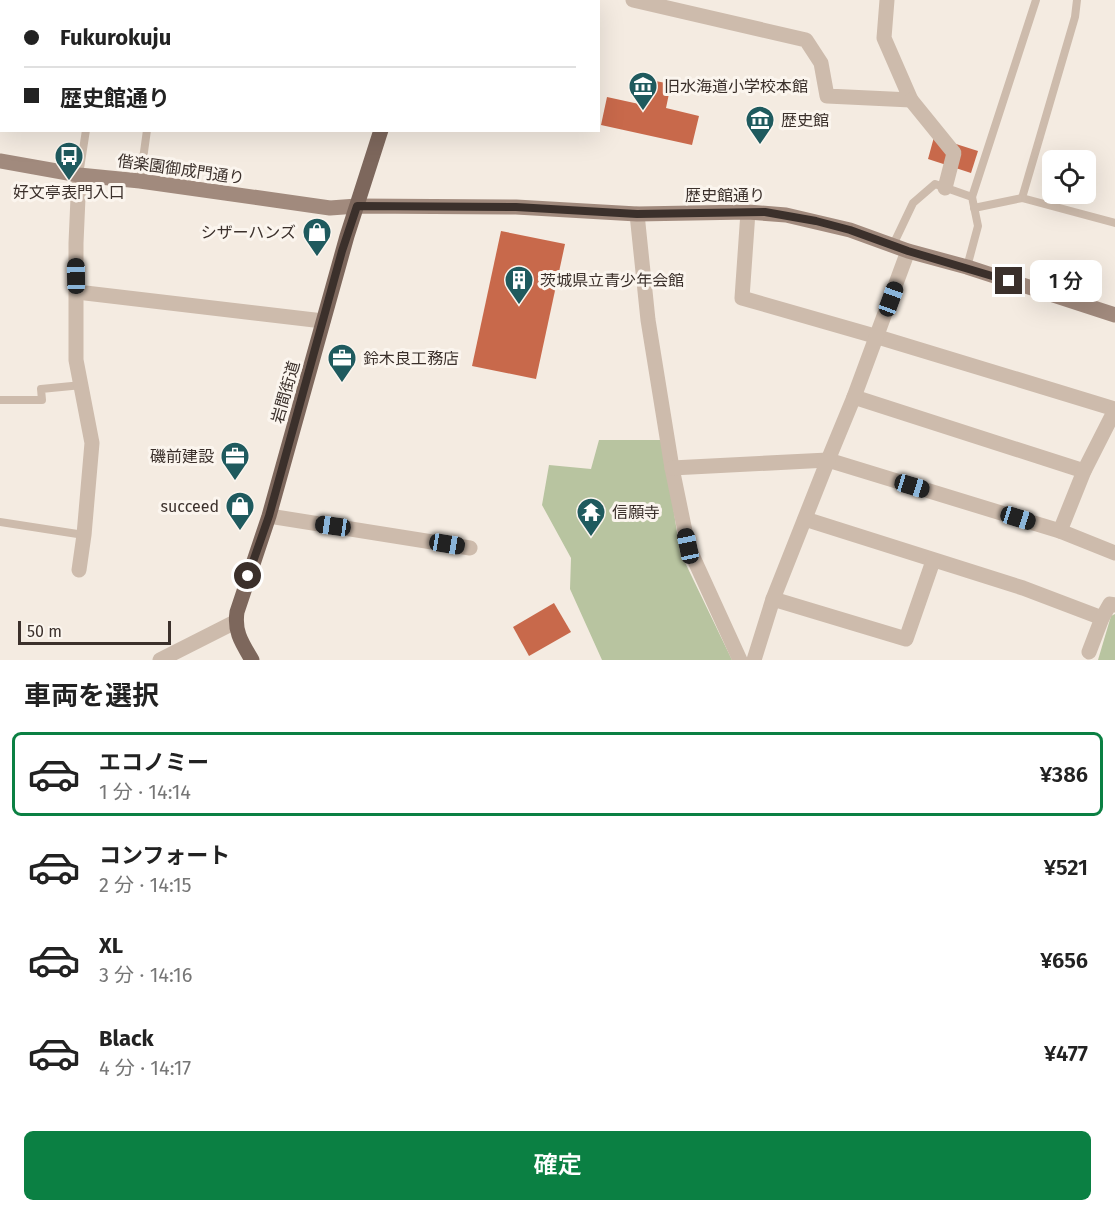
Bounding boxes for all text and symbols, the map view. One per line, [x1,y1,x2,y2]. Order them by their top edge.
text: Fukurokuju [60,24,171,51]
museum icon: 旧水海道小学校本館 [627,70,659,112]
place label: 旧水海道小学校本館 [664,77,808,96]
text: 歴史館通り [60,85,170,112]
museum icon: 歴史館 [744,104,776,146]
place label: 歴史館 [781,111,829,130]
bus stop icon: 好文亭表門入口 [53,140,85,182]
map controls [1042,150,1096,204]
button: locate [1042,150,1096,204]
street label: 偕楽園御成門通り [116,151,246,188]
place label: 好文亭表門入口 [13,183,125,202]
street label: 歴史館通り [685,186,765,205]
shop icon: シザーハンズ [301,216,333,258]
place label: シザーハンズ [201,223,296,242]
car [67,258,85,294]
callout: 1 分 [1030,260,1102,302]
building icon: 茨城県立青少年会館 [503,264,535,306]
route end [995,267,1022,294]
text: 1 分 [1049,269,1083,293]
place label: 茨城県立青少年会館 [540,271,684,290]
car [876,279,906,319]
office icon: 鈴木良工務店 [326,342,358,384]
place label: 鈴木良工務店 [363,349,459,368]
street label: 岩間街道 [268,359,303,426]
office icon: 磯前建設 [219,440,251,482]
place label: 磯前建設 [150,447,214,466]
car [892,472,932,500]
shop icon: succeed [224,490,256,532]
temple icon: 信願寺 [575,496,607,538]
place label: succeed [161,497,219,516]
place label: 信願寺 [612,503,660,522]
car [998,504,1038,532]
car [314,515,352,537]
car [675,527,701,565]
car [428,532,466,556]
route start [234,562,261,589]
scale bar [18,618,171,646]
text: 50 m [27,622,62,641]
text: 車両を選択 [24,680,159,712]
icon: car [27,747,81,801]
text: エコノミー [99,749,209,776]
text: ¥386 [1040,761,1088,788]
text: 1 分 · 14:14 [99,780,191,804]
icon: car [27,840,81,894]
text: コンフォート [99,842,230,869]
text: ¥521 [1044,854,1088,881]
text: 2 分 · 14:15 [99,873,192,897]
text: XL [99,932,123,959]
icon: car [27,933,81,987]
text: ¥656 [1040,947,1088,974]
text: 3 分 · 14:16 [99,963,192,987]
text: Black [99,1025,154,1052]
icon: car [27,1026,81,1080]
text: ¥477 [1044,1040,1088,1067]
text: 4 分 · 14:17 [99,1056,191,1080]
button: 確定 [24,1131,1091,1200]

